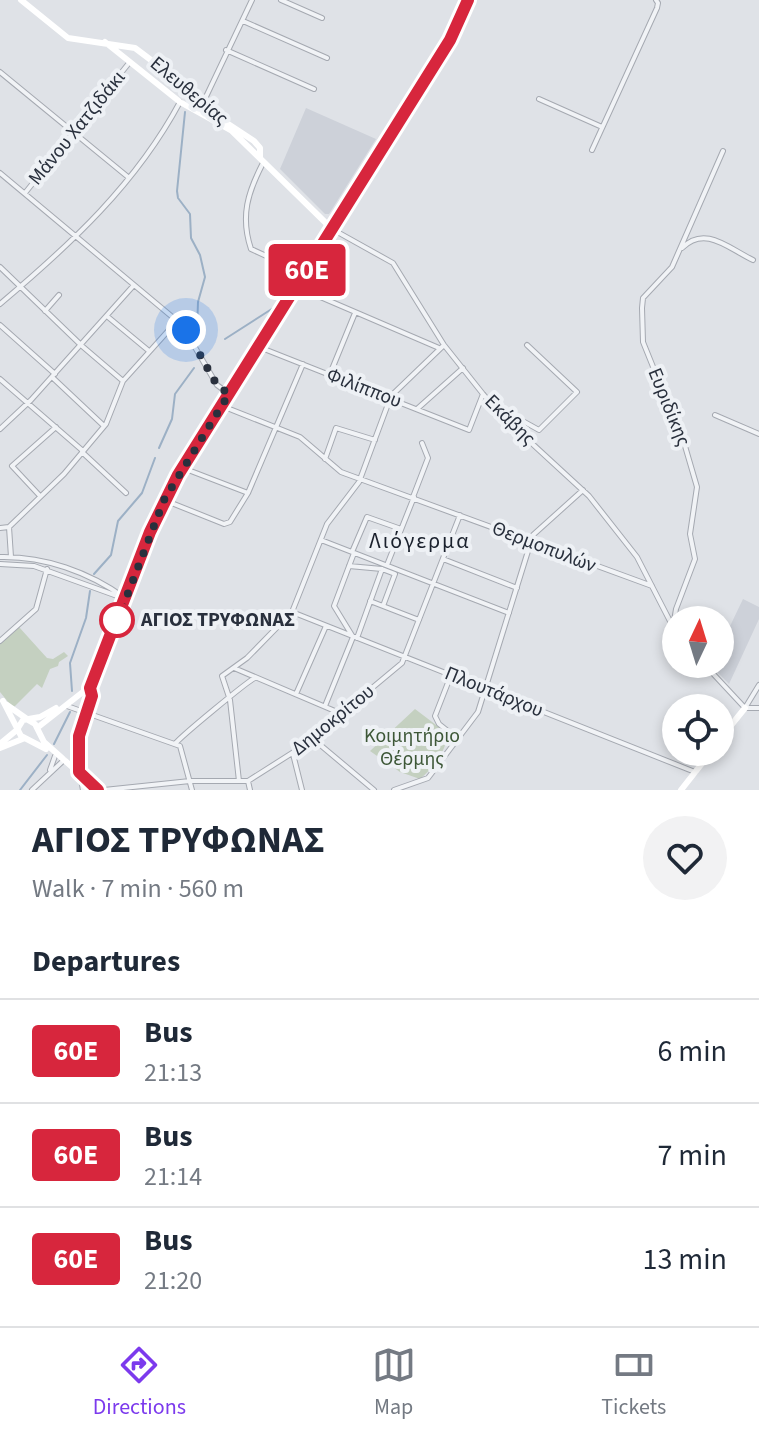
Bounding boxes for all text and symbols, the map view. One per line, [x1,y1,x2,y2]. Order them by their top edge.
street label: Ελευθερίας [144,50,235,132]
street label: Μάνου Χατζιδάκι [22,65,132,191]
line badge: 60Ε [261,244,353,296]
text: 60Ε [285,250,329,290]
your location [166,310,206,350]
street label: Φιλίππου [322,361,406,415]
street label: Ευριδίκης [641,364,697,451]
street label: Εκάβης [478,388,542,452]
street label: Θερμοπυλών [488,514,600,580]
district label: Λιόγερμα [369,525,471,557]
marker: ΑΓΙΟΣ ΤΡΥΦΩΝΑΣ [100,603,134,637]
place label: ΑΓΙΟΣ ΤΡΥΦΩΝΑΣ [140,606,295,634]
north arrow [662,606,734,678]
map controls [662,606,734,766]
street label: Πλουτάρχου [440,660,548,724]
street label: Δημοκρίτου [285,678,381,762]
button: locate [662,694,734,766]
park label: Κοιμητήριο Θέρμης [364,722,460,773]
text: ΑΓΙΟΣ ΤΡΥΦΩΝΑΣ [32,813,325,867]
button: heart [643,816,727,900]
text: Walk · 7 min · 560 m [32,870,244,907]
text: Departures [32,940,180,983]
text: Bus [144,1011,192,1054]
text: 6 min [657,1030,727,1073]
text: 60Ε [54,1031,98,1071]
text: 21:13 [144,1054,202,1091]
text: Bus [144,1115,192,1158]
text: 7 min [657,1134,727,1177]
text: 60Ε [54,1135,98,1175]
text: 21:14 [144,1158,202,1195]
text: Bus [144,1219,192,1262]
text: 13 min [643,1238,727,1281]
text: 60Ε [54,1239,98,1279]
text: 21:20 [144,1262,202,1299]
tab: Directions [93,1343,186,1423]
tab: Map [372,1343,416,1423]
tab: Tickets [601,1343,666,1423]

